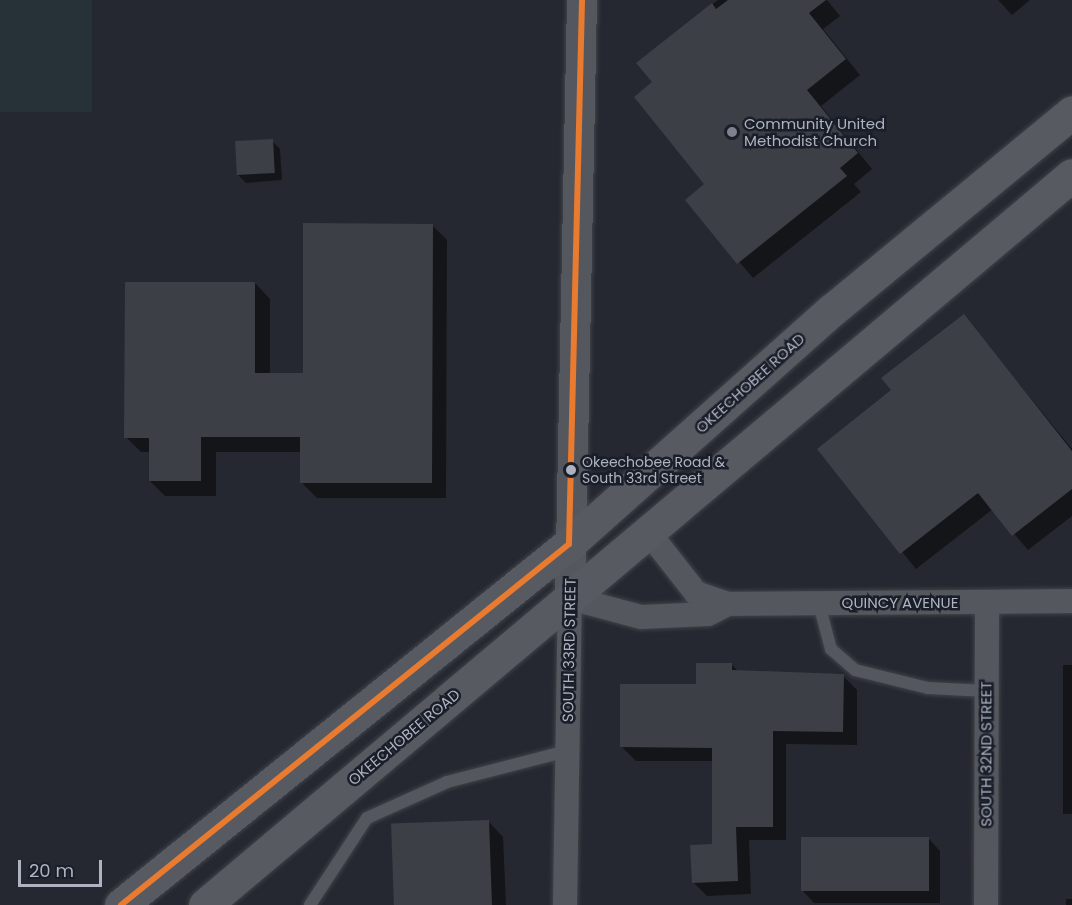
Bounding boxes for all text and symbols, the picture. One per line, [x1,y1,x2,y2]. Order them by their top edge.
place label: Community United Methodist Church [744,114,885,149]
marker: Community United Methodist Church [725,125,739,139]
street label: OKEECHOBEE ROAD [692,329,808,437]
place label: Okeechobee Road & South 33rd Street [582,454,725,486]
marker: Okeechobee Road & South 33rd Street [565,464,577,476]
street label: SOUTH 33RD STREET [559,578,579,722]
street label: QUINCY AVENUE [842,594,958,612]
street label: SOUTH 32ND STREET [977,681,995,827]
street label: OKEECHOBEE ROAD [345,685,463,789]
scale bar [21,848,105,886]
text: 20 m [29,858,74,883]

